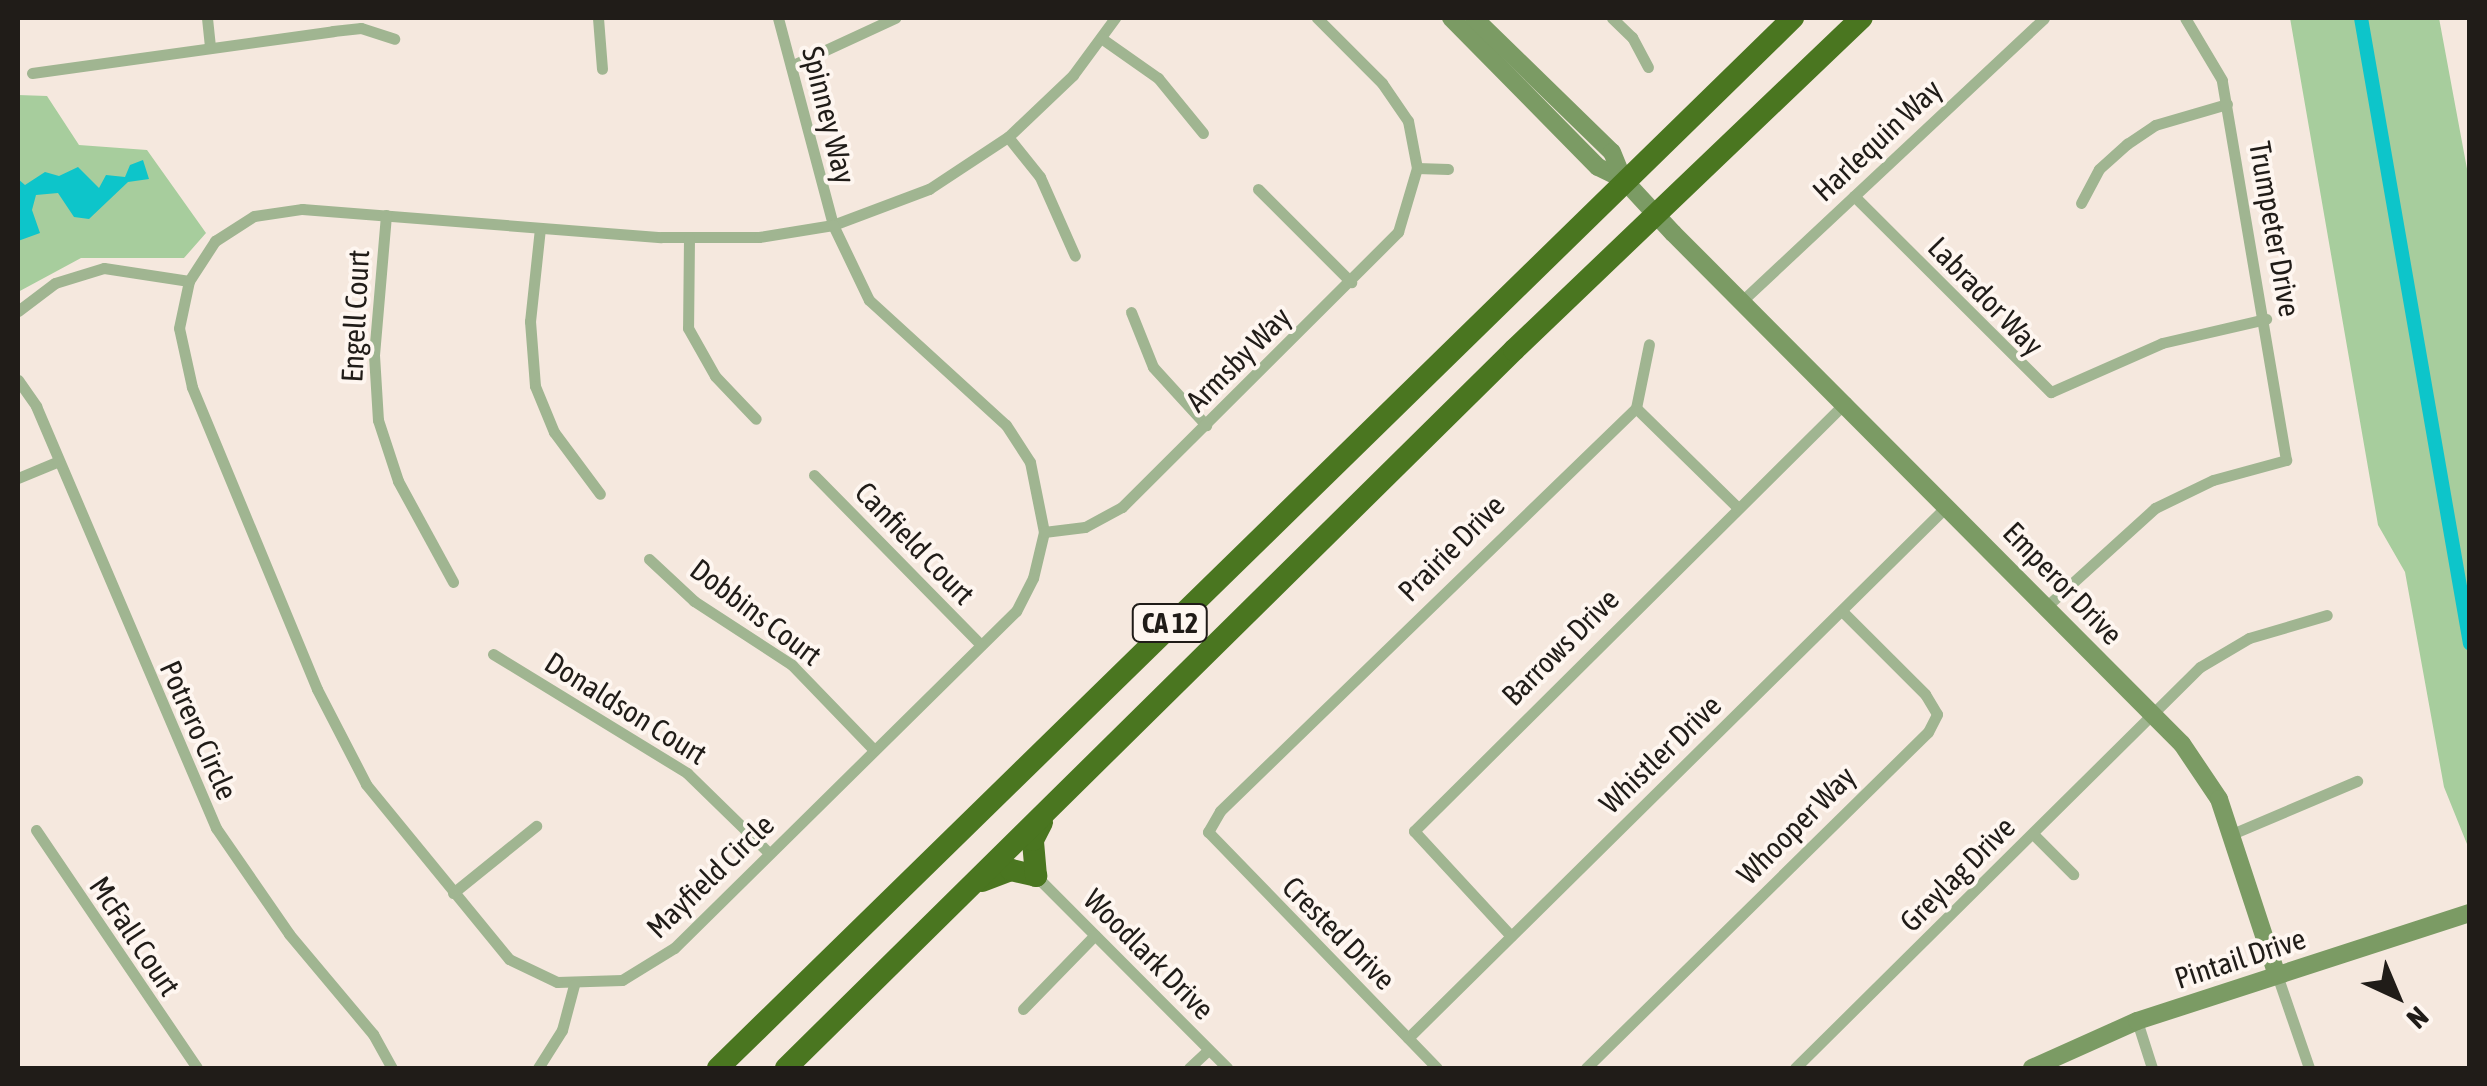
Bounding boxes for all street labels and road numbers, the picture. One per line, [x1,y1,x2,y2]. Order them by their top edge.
street label: Spinney Way [795,43,863,187]
street label: Harlequin Way [1805,71,1949,209]
street label: Trumpeter Drive [2242,139,2308,319]
street label: Labrador Way [1921,229,2051,363]
street label: Engell Court [334,249,376,383]
street label: Armsby Way [1178,299,1298,419]
street label: Canfield Court [848,474,982,612]
street label: Prairie Drive [1390,487,1512,609]
street label: Emperor Drive [1996,514,2130,652]
street label: Dobbins Court [683,551,829,673]
street label: Barrows Drive [1494,581,1626,713]
road number: CA 12 [1130,600,1210,646]
street label: Donaldson Court [538,644,714,772]
street label: Potrero Circle [152,655,246,805]
street label: Whistler Drive [1592,687,1728,821]
street label: Whooper Way [1729,758,1863,892]
street label: Mayfield Circle [639,807,781,945]
street label: Greylag Drive [1892,809,2022,939]
street label: Crested Drive [1275,869,1403,997]
street label: McFall Court [82,870,188,1002]
street label: Woodlark Drive [1076,881,1222,1027]
street label: Pintail Drive [2170,920,2310,996]

